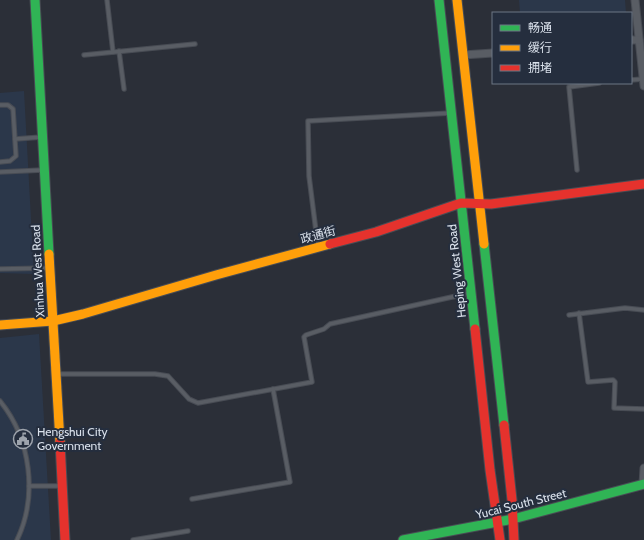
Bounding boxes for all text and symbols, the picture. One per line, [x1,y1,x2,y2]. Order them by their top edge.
legend [492,12,632,84]
text: 畅通 [528,20,552,35]
text: 缓行 [528,40,552,55]
text: 拥堵 [528,60,552,75]
street label: 政通街 [299,223,337,246]
street label: Xinhua West Road [28,224,47,318]
street label: Heping West Road [444,224,469,319]
place label: Hengshui City Government [37,424,108,453]
public building icon: Hengshui City Government [12,428,34,450]
street label: Yucai South Street [473,485,568,522]

